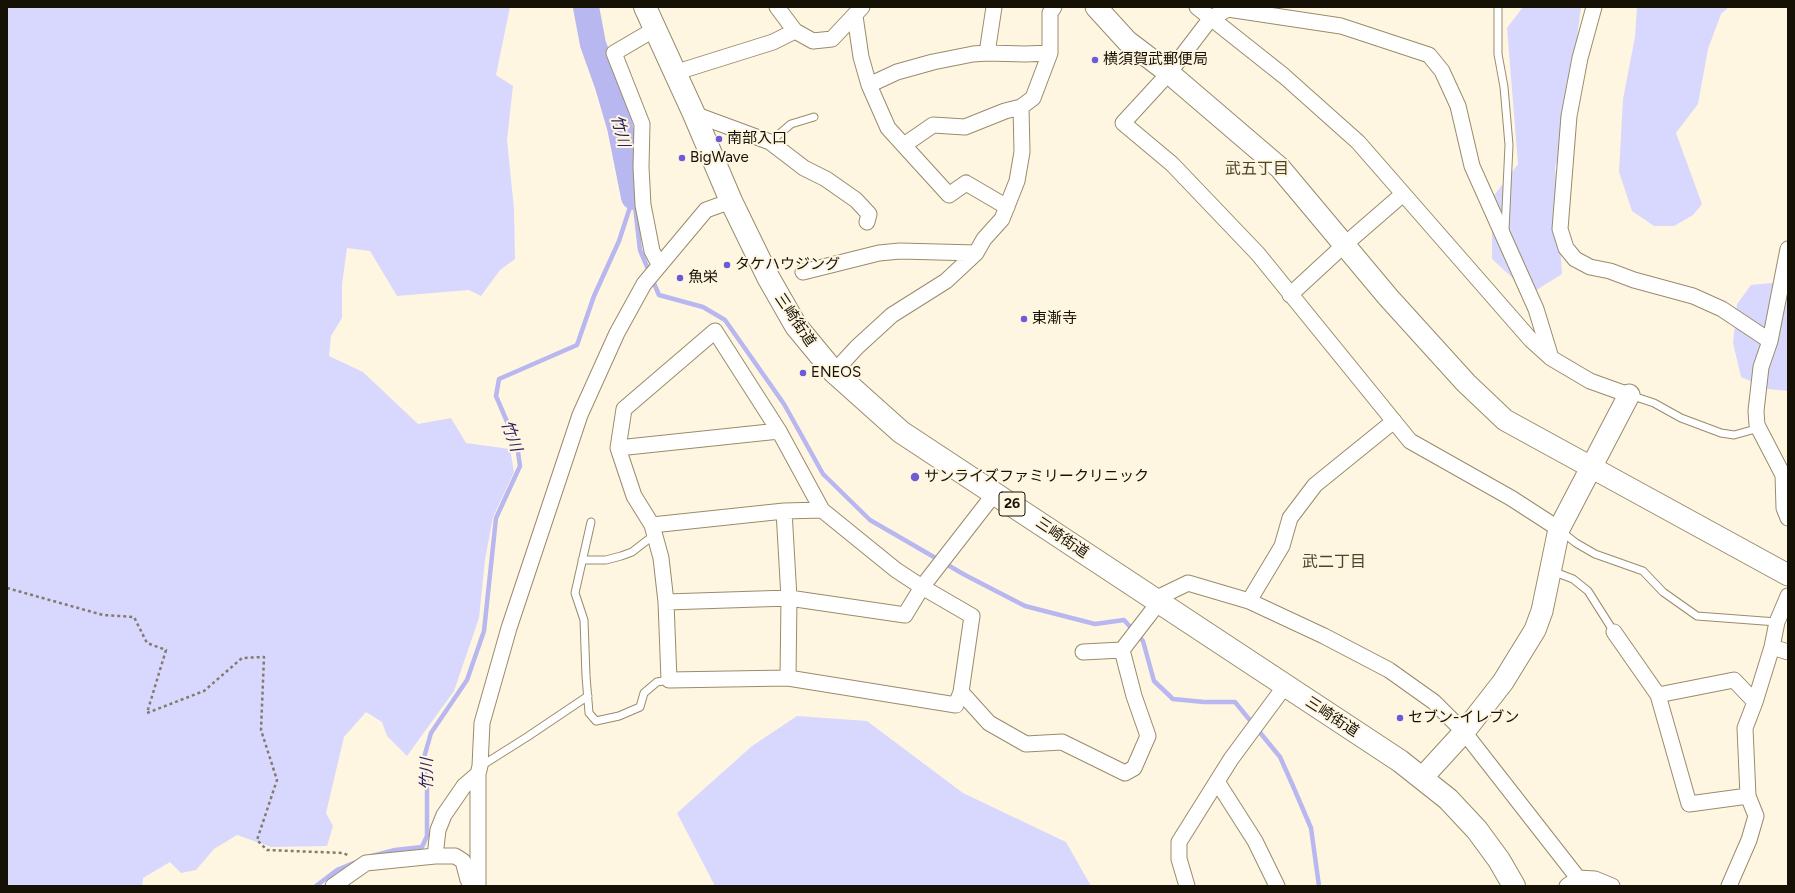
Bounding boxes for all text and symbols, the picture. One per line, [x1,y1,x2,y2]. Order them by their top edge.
place label: 横須賀武郵便局 [1103,51,1208,69]
marker: 横須賀武郵便局 [1090,55,1100,65]
water label: 竹川 [607,113,633,149]
place label: 南部入口 [727,130,787,148]
marker: 南部入口 [714,134,724,144]
place label: BigWave [690,149,749,167]
marker: BigWave [677,153,687,163]
district label: 武五丁目 [1225,159,1289,179]
place label: タケハウジング [735,256,840,274]
marker: タケハウジング [722,260,732,270]
place label: 魚栄 [688,269,718,287]
marker: 魚栄 [675,273,685,283]
street label: 三崎街道 [771,290,819,350]
place label: 東漸寺 [1032,310,1077,328]
marker: 東漸寺 [1019,314,1029,324]
place label: ENEOS [811,364,861,382]
marker: ENEOS [798,368,808,378]
water label: 竹川 [497,418,525,454]
place label: サンライズファミリークリニック [924,468,1149,486]
marker: サンライズファミリークリニック [909,471,921,483]
road number: 26 [999,492,1025,516]
street label: 三崎街道 [1032,514,1092,562]
district label: 武二丁目 [1302,552,1366,572]
street label: 三崎街道 [1302,693,1362,741]
place label: セブン-イレブン [1408,709,1519,727]
marker: セブン-イレブン [1395,713,1405,723]
water label: 竹川 [417,758,437,790]

